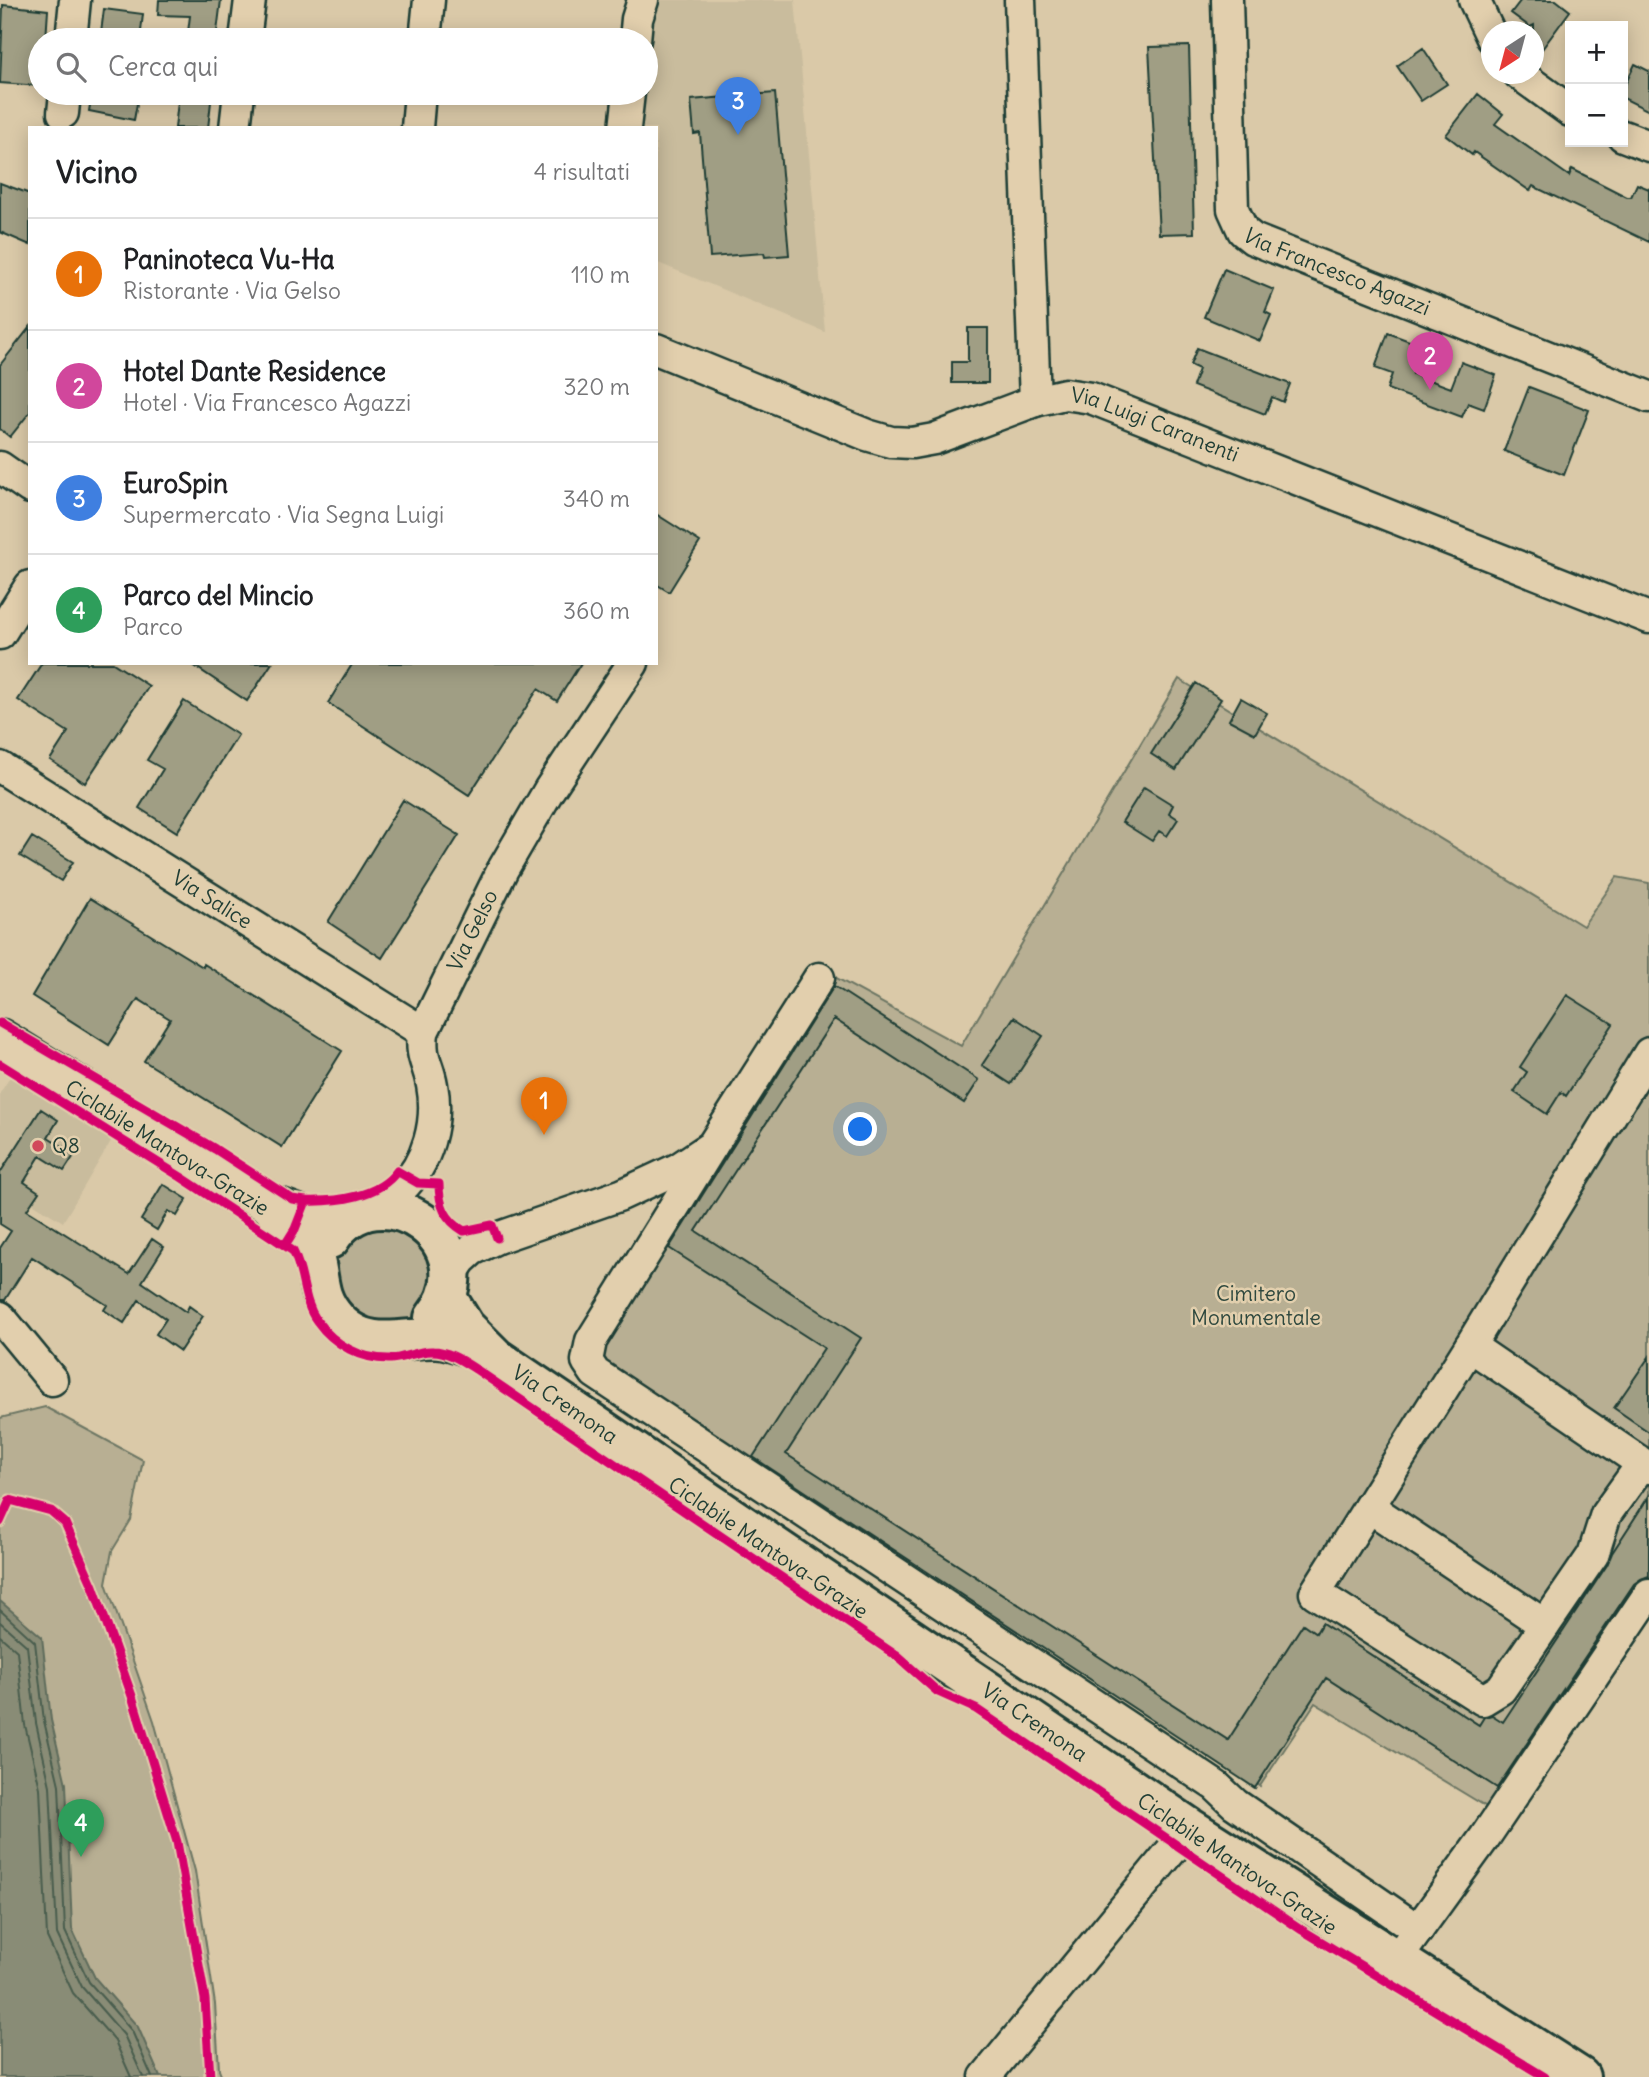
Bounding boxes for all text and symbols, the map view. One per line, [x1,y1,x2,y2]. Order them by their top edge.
north arrow [1481,21,1544,84]
map controls [1565,21,1628,147]
button: + [1565,21,1628,84]
search box [28,28,658,105]
icon: search [52,48,90,86]
text: Cerca qui [108,50,218,83]
pin: 3 [715,77,761,135]
button: − [1565,84,1628,147]
text: Vicino [56,153,138,191]
text: 4 risultati [534,157,630,186]
street label: Via Francesco Agazzi [1237,222,1434,321]
text: Paninoteca Vu-Ha [123,243,335,276]
text: 1 [74,260,84,289]
text: 110 m [571,260,630,289]
text: Ristorante · Via Gelso [123,276,341,305]
pin: 2 [1407,332,1453,390]
text: Hotel Dante Residence [123,355,386,388]
text: 2 [73,372,85,401]
text: 320 m [564,372,630,401]
street label: Via Luigi Caranenti [1069,381,1243,468]
text: Hotel · Via Francesco Agazzi [123,388,411,417]
text: EuroSpin [123,467,228,500]
text: 3 [72,484,86,513]
text: 340 m [563,484,630,513]
text: Supermercato · Via Segna Luigi [123,500,444,529]
text: Parco del Mincio [123,579,314,612]
text: 4 [72,596,86,625]
text: 360 m [563,596,630,625]
text: Parco [123,612,183,641]
street label: Via Salice [167,864,257,935]
street label: Via Gelso [441,885,504,976]
street label: Ciclabile Mantova-Grazie [60,1074,274,1221]
pin: 1 [521,1077,567,1135]
your location [843,1112,877,1146]
place label: Q8 [52,1132,80,1159]
marker: Q8 [30,1138,46,1154]
park label: Cimitero Monumentale [1191,1280,1321,1331]
street label: Via Cremona [507,1359,623,1450]
street label: Ciclabile Mantova-Grazie [663,1471,873,1625]
street label: Via Cremona [976,1677,1093,1768]
street label: Ciclabile Mantova-Grazie [1132,1787,1342,1941]
pin: 4 [58,1799,104,1857]

